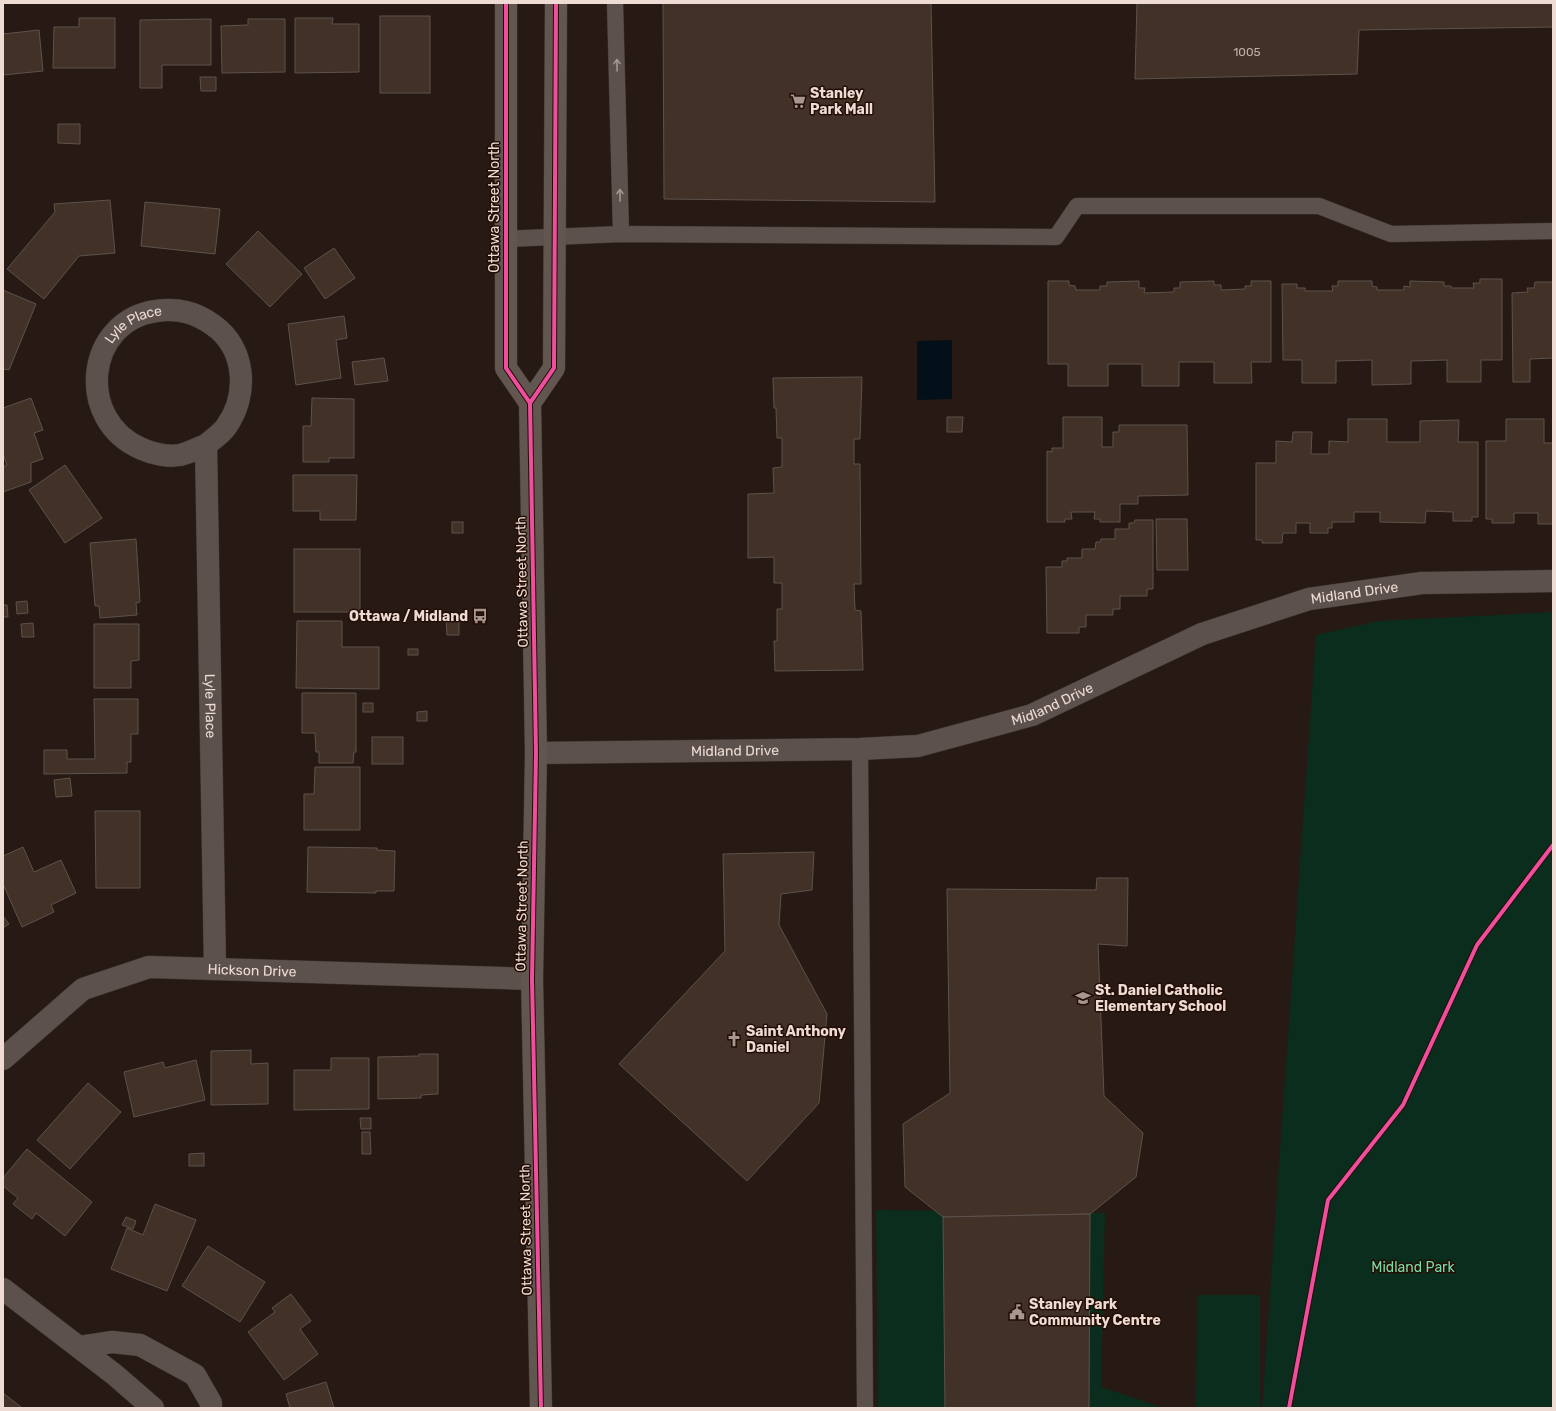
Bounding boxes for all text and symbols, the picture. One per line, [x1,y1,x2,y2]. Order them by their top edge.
house number: 1005 [1233,45,1261,59]
one-way arrow [613,59,620,72]
place label: Stanley Park Mall [810,85,873,118]
supermarket icon: Stanley Park Mall [789,92,807,110]
street label: Ottawa Street North [486,141,503,273]
one-way arrow [616,189,624,202]
street label: Lyle Place [101,302,163,347]
street label: Ottawa Street North [512,516,532,648]
street label: Midland Drive [1310,578,1399,607]
bus stop icon: Ottawa / Midland [471,607,489,625]
place label: Ottawa / Midland [349,608,468,625]
street label: Lyle Place [201,673,220,739]
street label: Midland Drive [1009,679,1096,729]
street label: Midland Drive [691,741,779,760]
street label: Ottawa Street North [512,840,532,972]
street label: Hickson Drive [207,960,297,980]
place label: St. Daniel Catholic Elementary School [1095,982,1226,1015]
school or university icon: St. Daniel Catholic Elementary School [1074,989,1092,1007]
place label: Saint Anthony Daniel [746,1023,847,1056]
church icon: Saint Anthony Daniel [725,1030,743,1048]
street label: Ottawa Street North [516,1164,536,1296]
park label: Midland Park [1371,1259,1455,1276]
place label: Stanley Park Community Centre [1029,1296,1161,1329]
public building icon: Stanley Park Community Centre [1008,1303,1026,1321]

